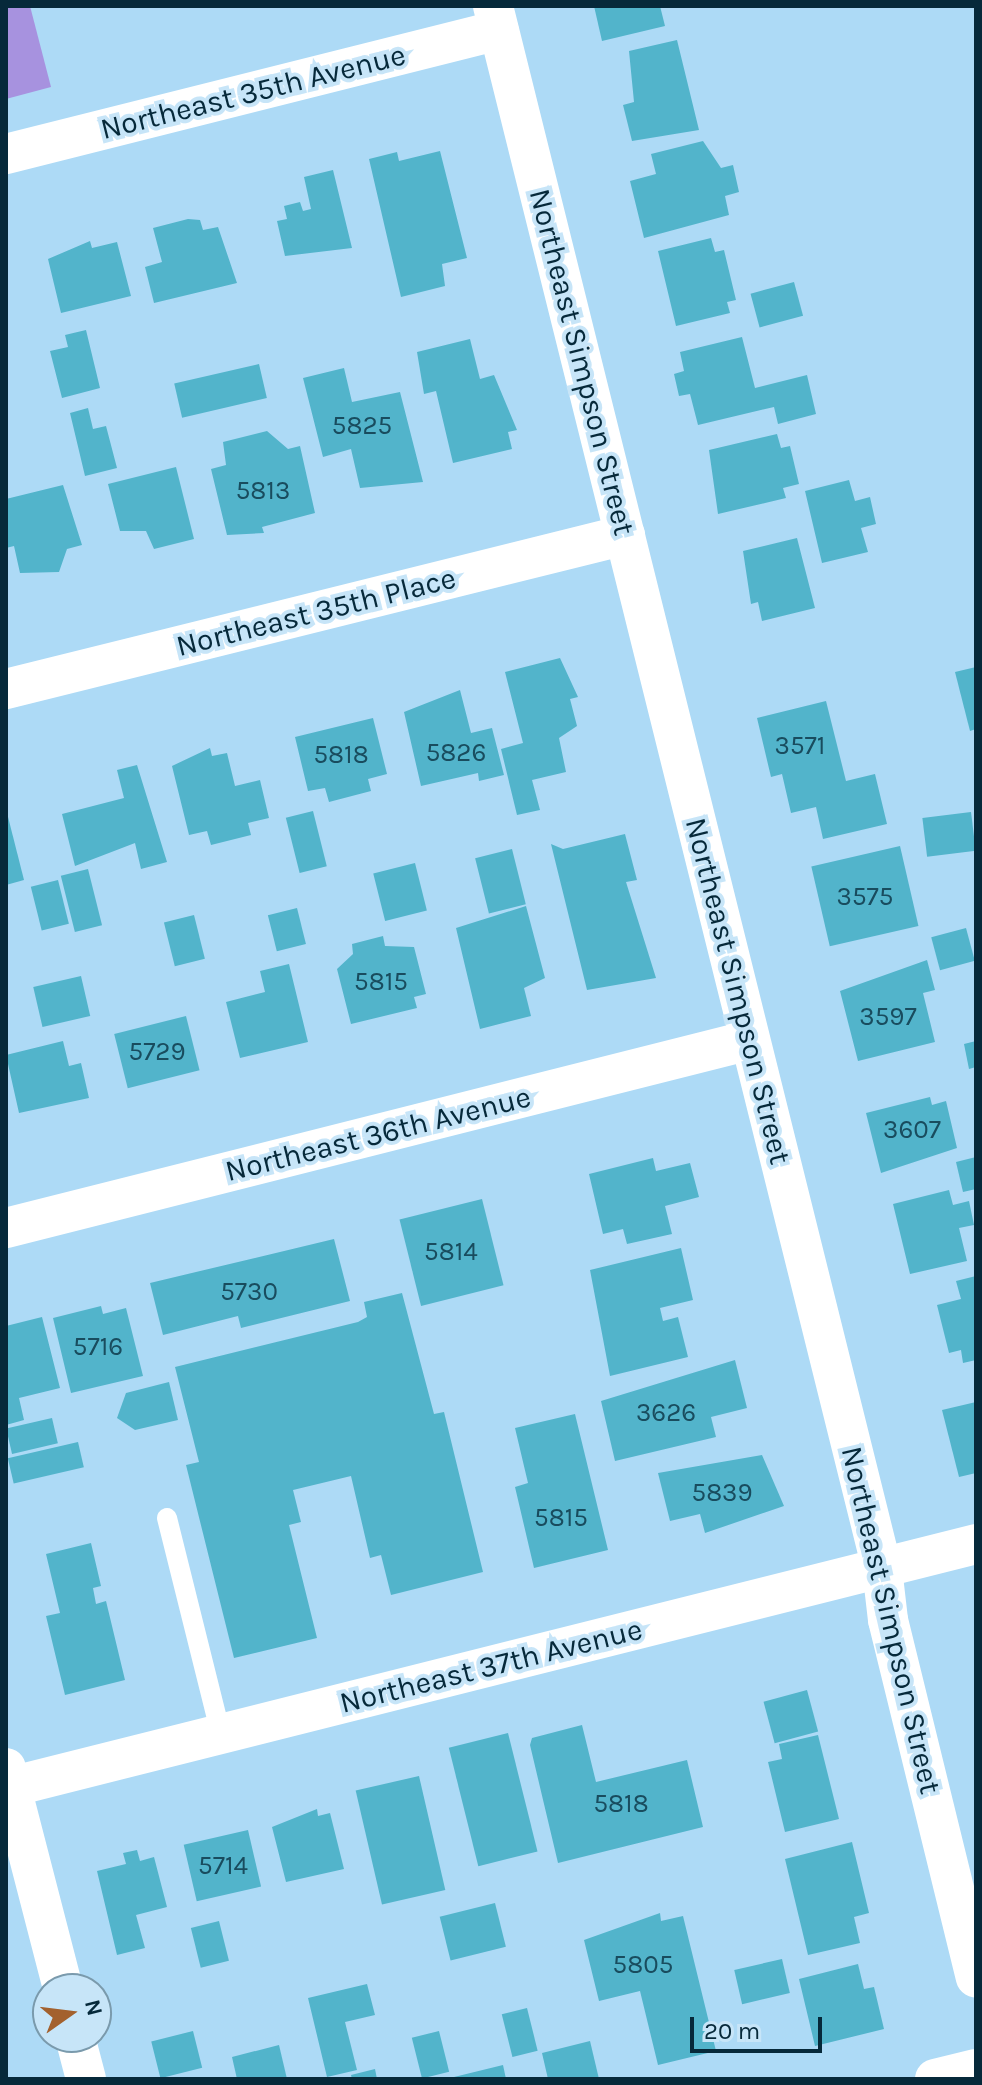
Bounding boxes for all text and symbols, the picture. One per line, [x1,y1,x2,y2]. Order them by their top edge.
street label: Northeast 35th Avenue [97,37,409,147]
street label: Northeast Simpson Street [522,185,642,539]
house number: 5825 [332,410,392,442]
house number: 5813 [236,475,290,507]
street label: Northeast 35th Place [173,560,459,664]
house number: 3571 [775,730,825,762]
house number: 5826 [426,737,486,769]
house number: 5818 [313,739,369,771]
street label: Northeast Simpson Street [678,814,798,1168]
house number: 3575 [837,881,893,913]
house number: 5815 [354,966,408,998]
house number: 3597 [859,1001,917,1033]
house number: 5729 [128,1036,186,1068]
street label: Northeast 36th Avenue [222,1079,534,1189]
house number: 3607 [883,1114,941,1146]
house number: 5814 [424,1236,478,1268]
house number: 5730 [220,1276,278,1308]
house number: 5716 [73,1331,123,1363]
house number: 3626 [636,1397,696,1429]
street label: Northeast Simpson Street [833,1443,949,1797]
house number: 5839 [691,1477,753,1509]
house number: 5815 [534,1502,588,1534]
street label: Northeast 37th Avenue [336,1611,646,1721]
house number: 5818 [593,1788,649,1820]
house number: 5714 [198,1850,248,1882]
house number: 5805 [613,1949,673,1981]
north arrow [32,1973,112,2053]
text: N [79,1997,108,2018]
scale bar [694,2001,826,2051]
text: 20 m [704,2017,760,2045]

